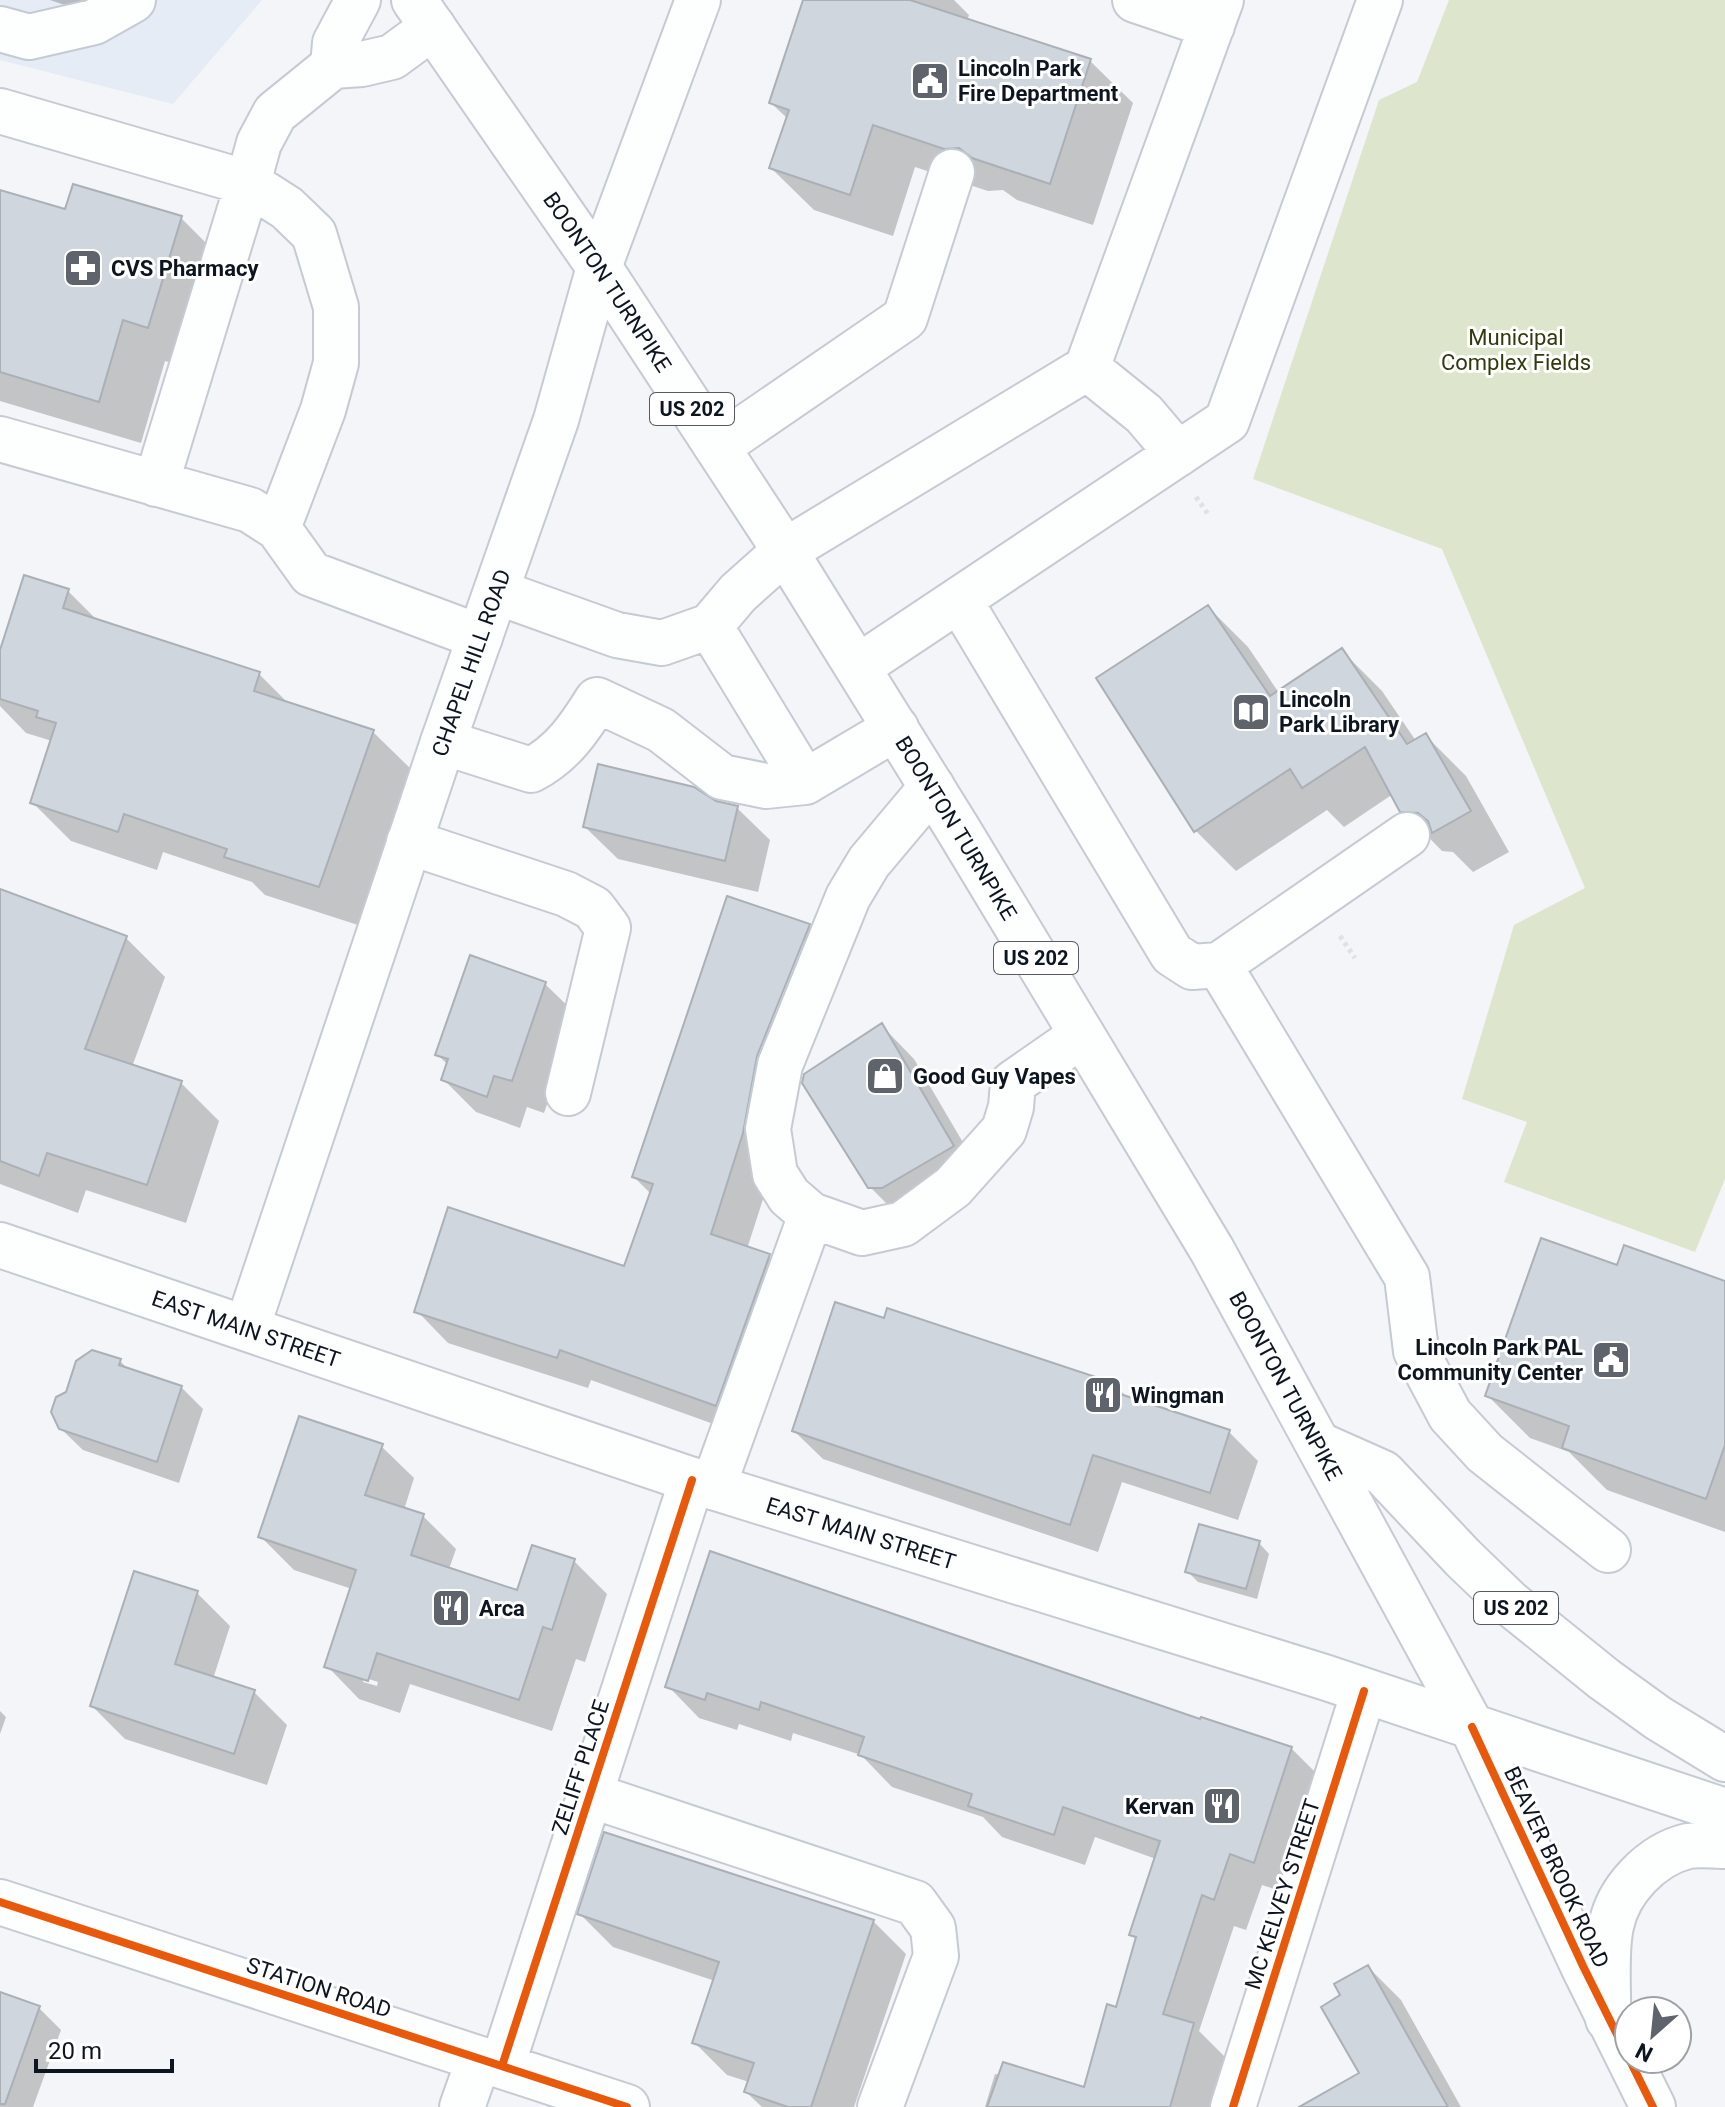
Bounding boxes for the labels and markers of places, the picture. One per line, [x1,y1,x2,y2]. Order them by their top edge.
place label: Lincoln Park Fire Department [958,56,1119,106]
public building icon: Lincoln Park Fire Department [909,60,951,102]
pharmacy icon: CVS Pharmacy [62,247,104,289]
place label: CVS Pharmacy [111,256,259,281]
place label: Lincoln Park Library [1279,687,1400,737]
library icon: Lincoln Park Library [1230,691,1272,733]
shop icon: Good Guy Vapes [864,1055,906,1097]
place label: Good Guy Vapes [913,1064,1076,1089]
place label: Lincoln Park PAL Community Center [1398,1335,1583,1385]
public building icon: Lincoln Park PAL Community Center [1590,1339,1632,1381]
restaurant icon: Wingman [1082,1374,1124,1416]
place label: Wingman [1131,1383,1224,1408]
restaurant icon: Arca [430,1587,472,1629]
place label: Arca [479,1596,525,1621]
restaurant icon: Kervan [1201,1785,1243,1827]
place label: Kervan [1125,1794,1194,1819]

